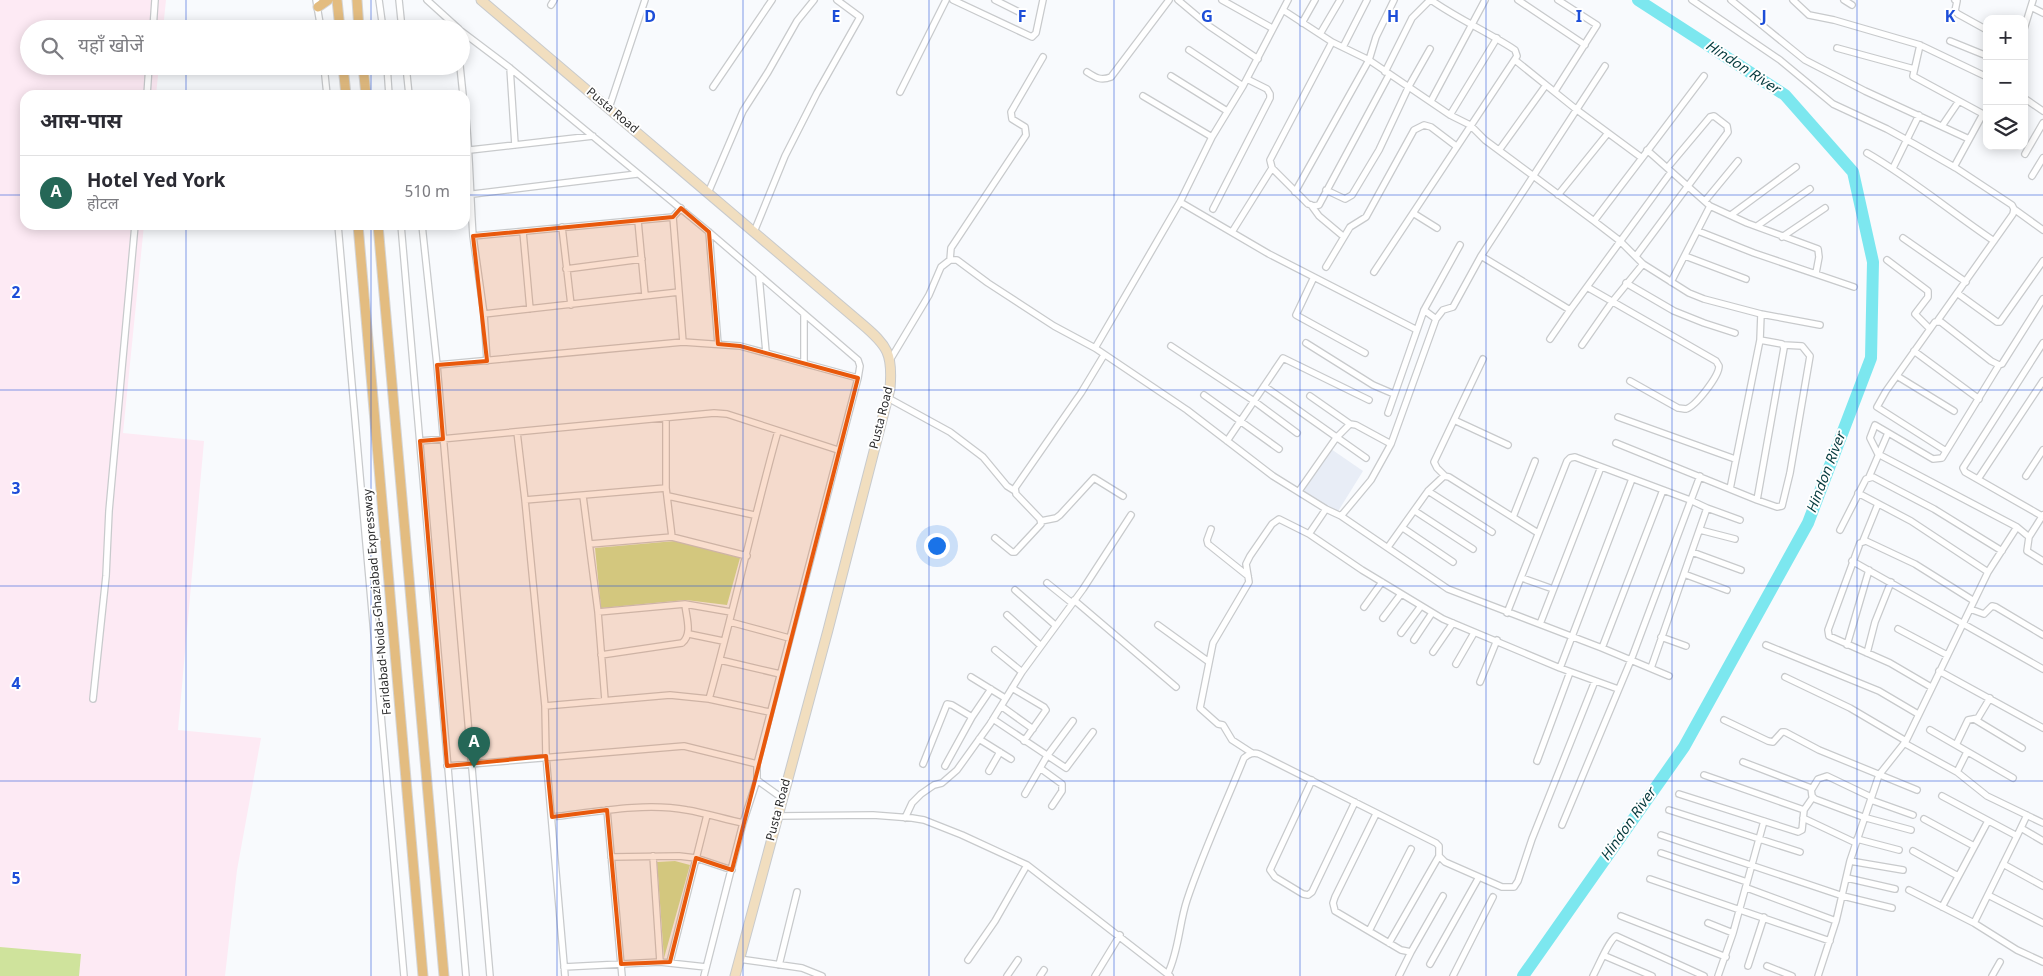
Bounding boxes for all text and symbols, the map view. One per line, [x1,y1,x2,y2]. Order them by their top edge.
text: D [644,8,656,29]
text: E [832,8,840,29]
text: F [1018,8,1026,29]
text: G [1201,8,1213,29]
text: H [1387,8,1399,29]
text: I [1576,8,1582,29]
text: J [1759,8,1767,29]
text: K [1945,8,1956,29]
map controls [1983,15,2028,150]
button: + [1983,15,2028,60]
search box [20,20,470,75]
icon: search [38,34,66,62]
text: यहाँ खोजें [78,35,144,60]
water label: Hindon River [1701,37,1785,100]
button: − [1983,60,2028,105]
street label: Pusta Road [583,84,641,138]
button: layers [1983,105,2028,150]
text: आस-पास [40,109,122,137]
text: Hotel Yed York [87,170,225,195]
text: A [50,183,62,204]
text: 510 m [404,183,450,204]
text: होटल [87,195,119,216]
text: 2 [11,284,21,305]
street label: Pusta Road [867,385,897,451]
water label: Hindon River [1803,428,1852,516]
text: 3 [11,480,21,501]
street label: Faridabad-Noida-Ghaziabad Expressway [360,487,396,716]
your location [924,533,950,559]
text: 4 [11,675,21,696]
pin: A [458,727,490,768]
street label: Pusta Road [763,777,795,843]
water label: Hindon River [1597,783,1662,865]
text: 5 [11,870,21,891]

